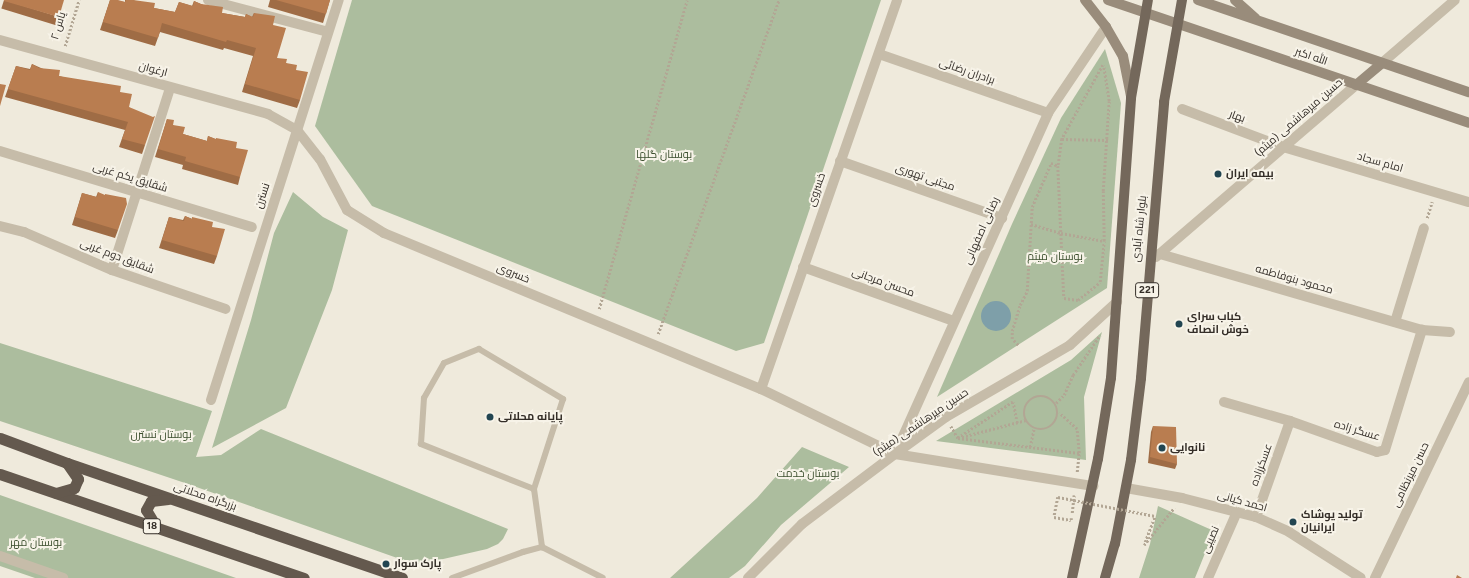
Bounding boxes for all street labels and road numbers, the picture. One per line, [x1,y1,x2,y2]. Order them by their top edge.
street label: یاس ۲ [49,11,69,41]
street label: الله اکبر [1293,45,1329,69]
street label: برادران رضائی [937,56,997,88]
street label: ارغوان [137,60,169,80]
street label: حسین میرهاشمی (میثم) [1252,76,1346,160]
street label: بهار [1227,108,1247,126]
street label: امام سجاد [1356,150,1404,176]
street label: شقایق یکم غربی [91,160,169,196]
street label: مجتبی تهوری [894,162,956,194]
street label: خسروی [805,172,829,208]
street label: نسترن [253,181,273,211]
street label: رضائی اصفهانی [961,195,1003,267]
street label: بلوار شاه آبادی [1130,195,1150,263]
street label: شقایق دوم غربی [78,237,156,277]
street label: خسروی [495,261,531,287]
street label: محمود بنوفاطمه [1254,263,1334,297]
street label: محسن مرجانی [850,266,916,300]
road number: 221 [1135,282,1159,298]
street label: حسین میرهاشمی (میثم) [871,386,971,460]
street label: عسگر زاده [1332,418,1382,444]
street label: حسن میرنظامی [1390,440,1432,510]
street label: عسکرزاده [1248,442,1276,488]
street label: بزرگراه محلاتی [172,480,238,514]
street label: احمد کیانی [1216,489,1268,515]
road number: 18 [142,518,162,534]
street label: نصیبی [1199,524,1223,556]

